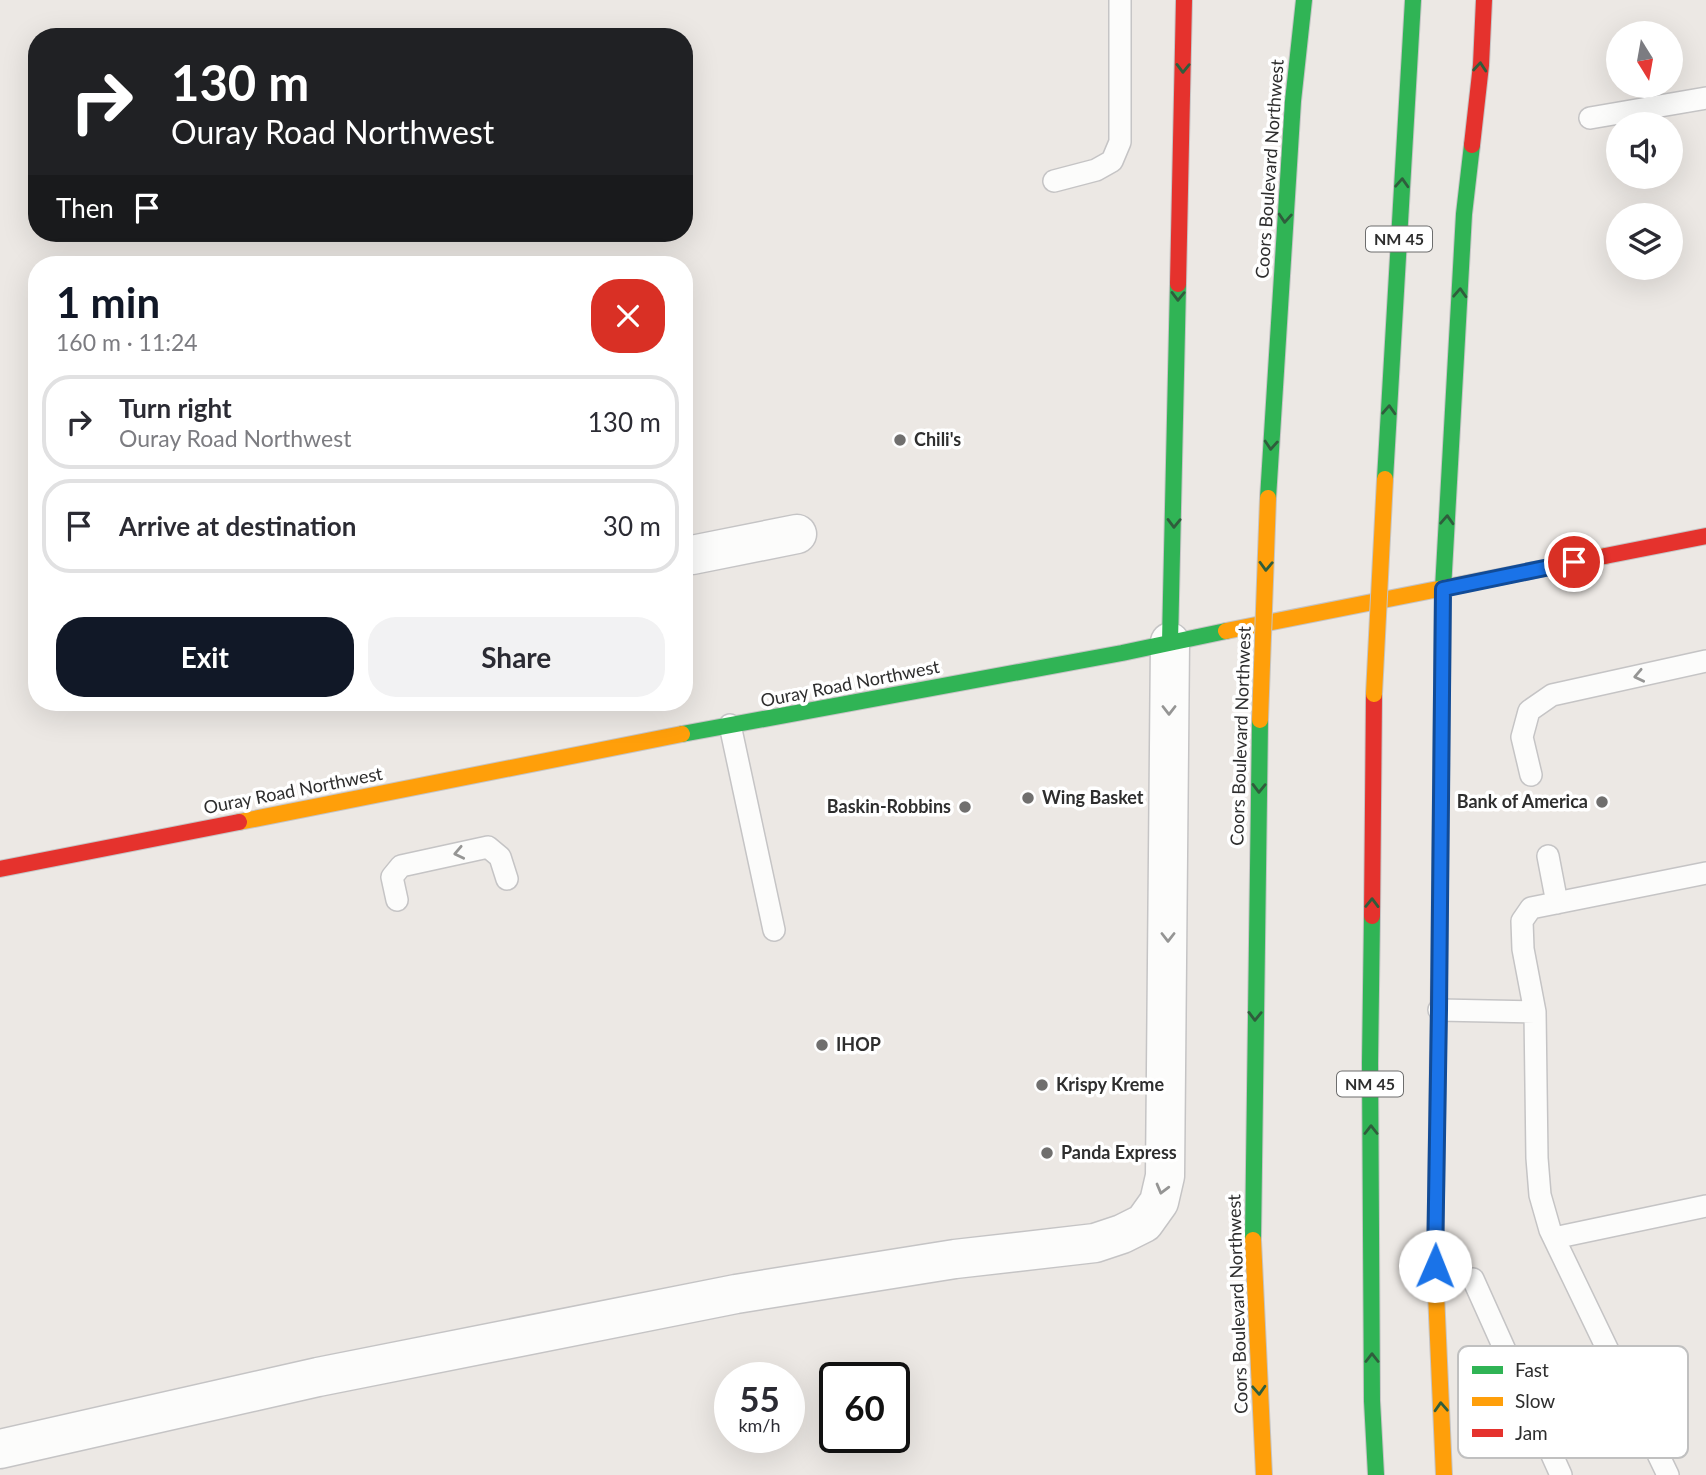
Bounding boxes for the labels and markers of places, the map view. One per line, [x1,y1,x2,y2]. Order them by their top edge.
place label: Chili's [914,428,961,450]
marker: Chili's [892,432,908,448]
pin [1544,532,1604,592]
place label: Wing Basket [1042,786,1144,808]
marker: Wing Basket [1020,790,1036,806]
place label: Bank of America [1457,790,1588,812]
marker: Bank of America [1594,794,1610,810]
place label: Baskin-Robbins [827,795,951,817]
marker: Baskin-Robbins [957,799,973,815]
place label: IHOP [836,1033,881,1055]
marker: IHOP [814,1037,830,1053]
place label: Krispy Kreme [1056,1073,1164,1095]
marker: Krispy Kreme [1034,1077,1050,1093]
place label: Panda Express [1061,1141,1177,1163]
marker: Panda Express [1039,1145,1055,1161]

